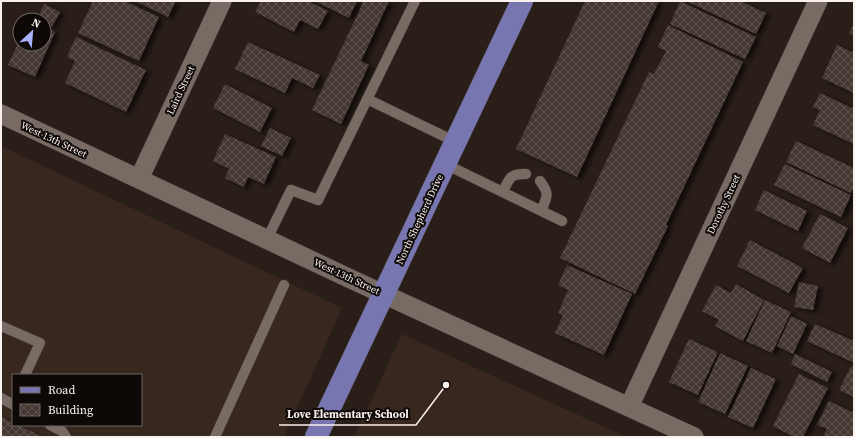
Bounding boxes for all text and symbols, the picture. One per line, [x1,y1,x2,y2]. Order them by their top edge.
north arrow [12,12,52,52]
text: N [29,15,43,32]
street label: Laird Street [164,63,198,117]
street label: West 13th Street [19,118,90,161]
street label: North Shepherd Drive [393,172,446,266]
street label: Dorothy Street [704,172,743,236]
street label: West 13th Street [312,255,383,298]
legend [12,374,142,426]
text: Road [48,382,75,398]
text: Building [48,402,93,418]
callout: Love Elementary School [279,402,416,425]
text: Love Elementary School [287,407,409,422]

